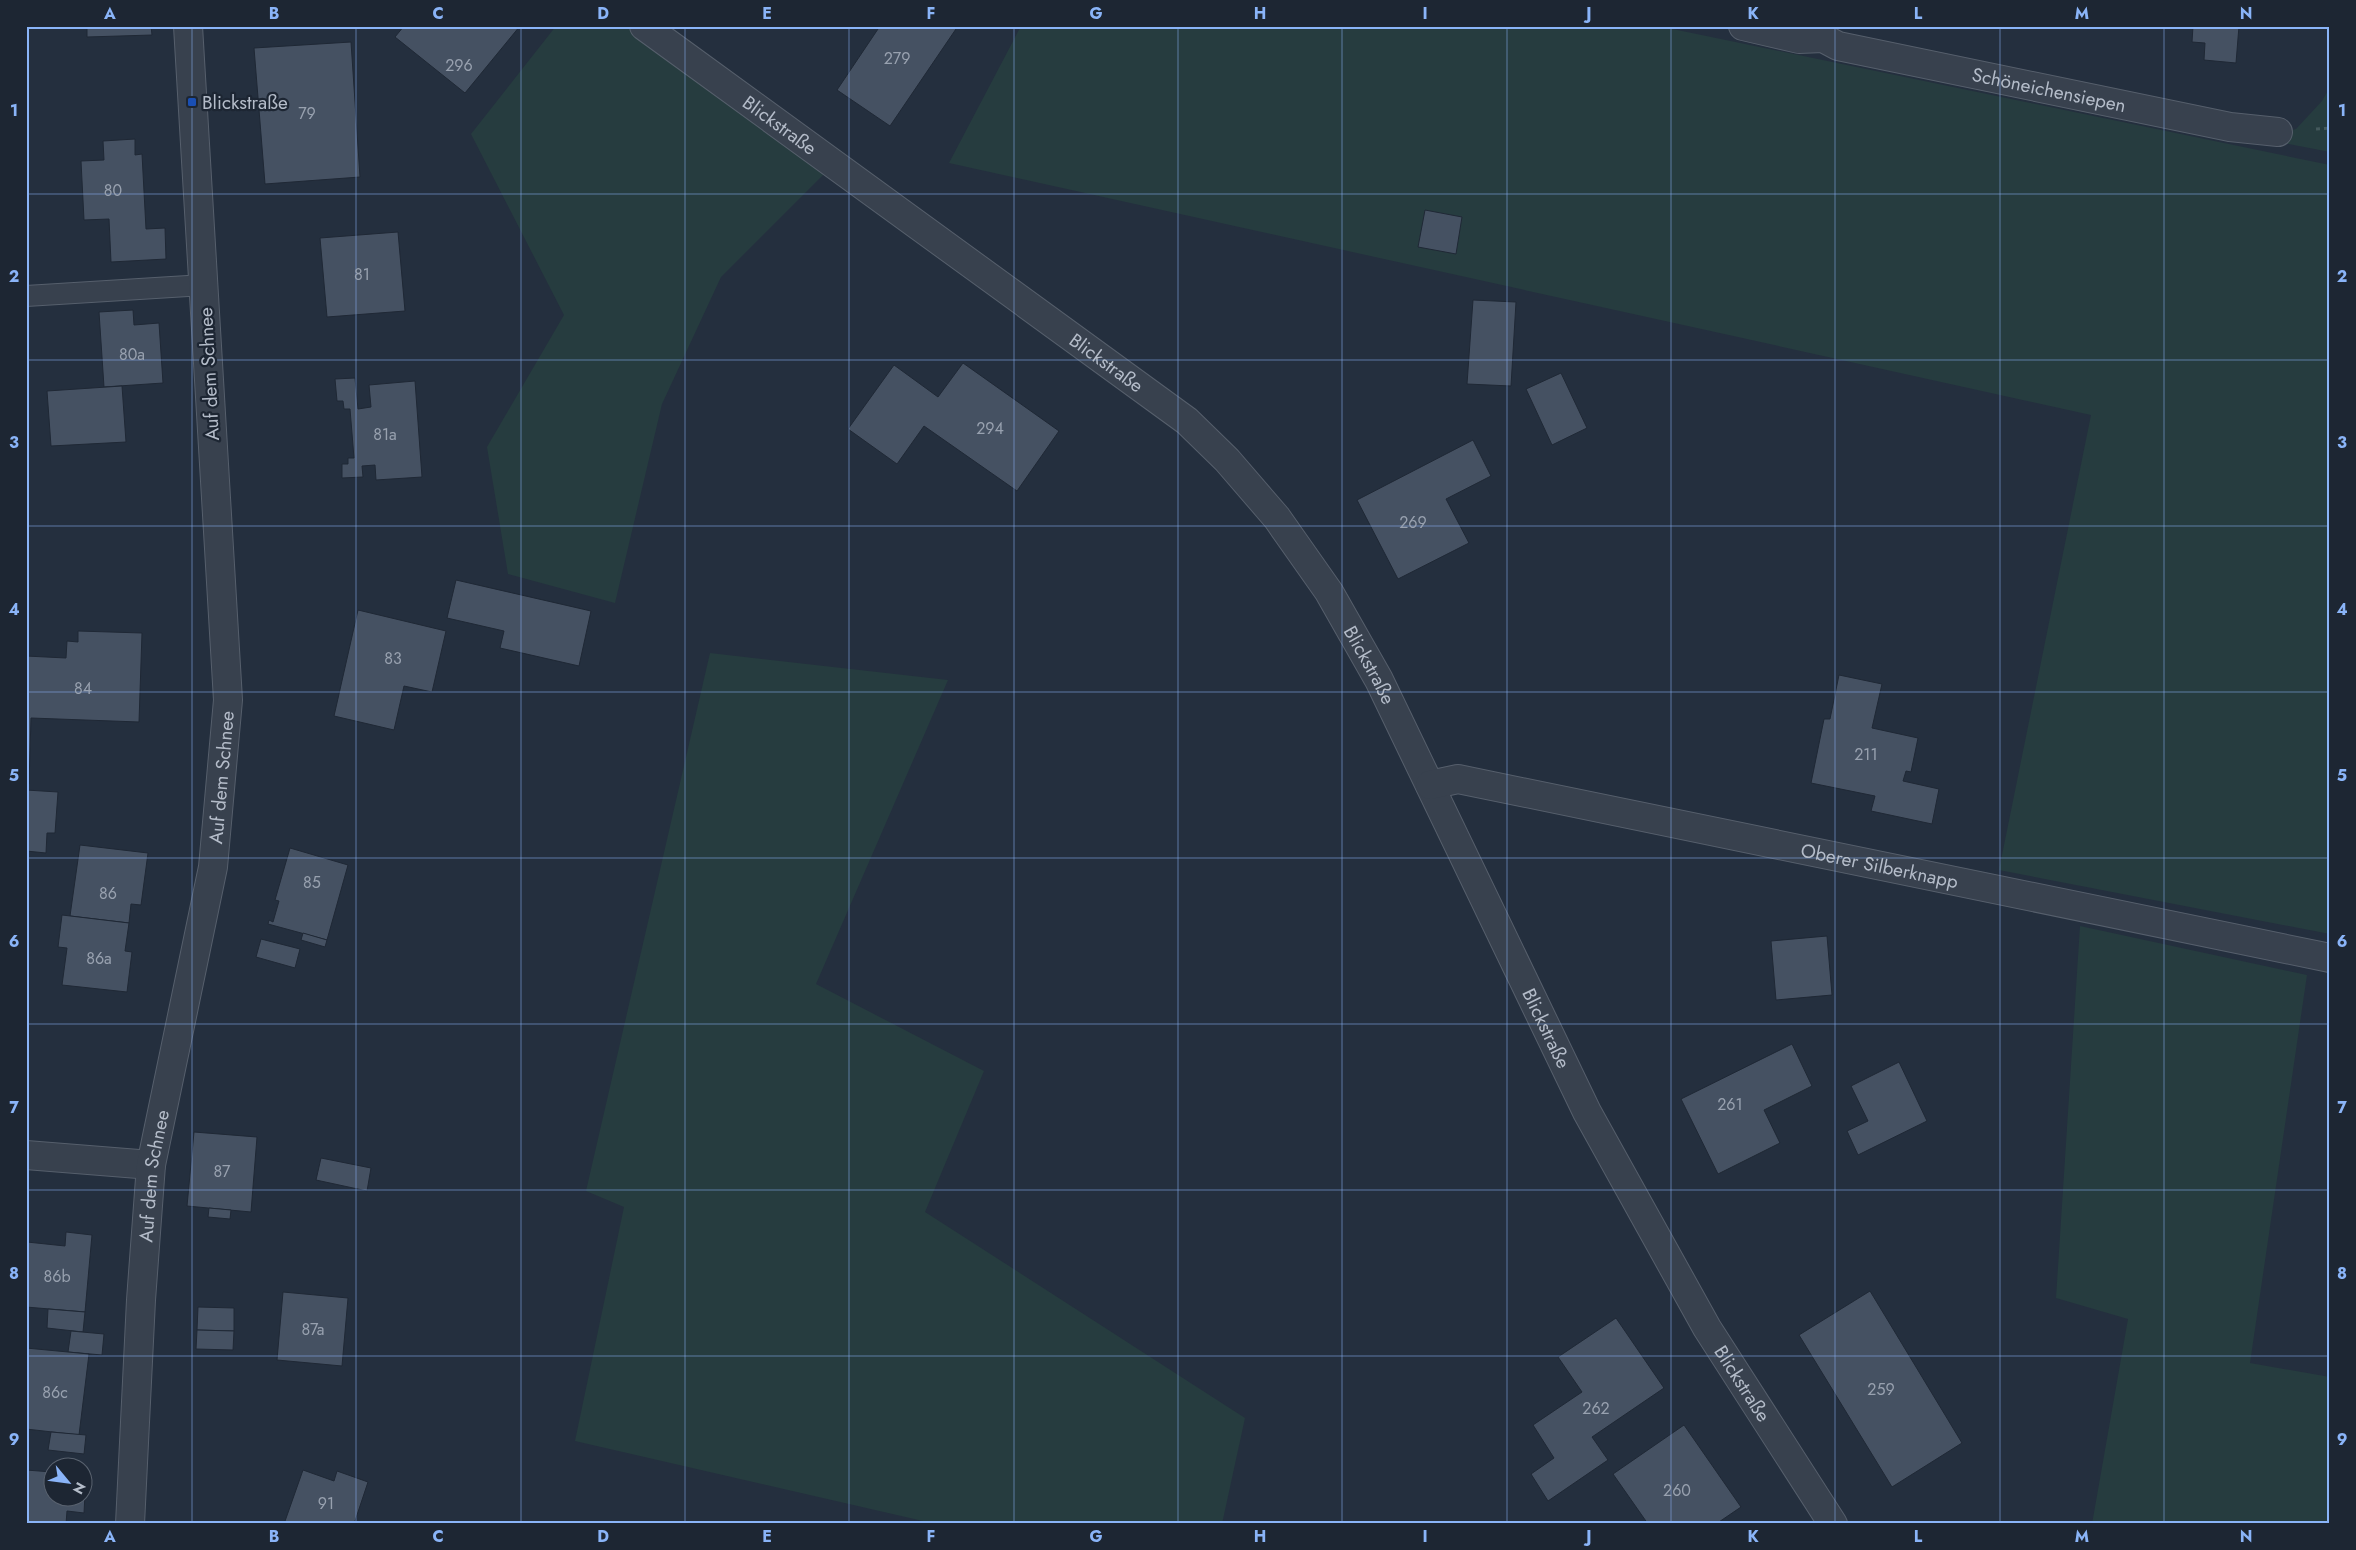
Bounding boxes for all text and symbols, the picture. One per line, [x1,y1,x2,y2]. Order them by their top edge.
text: A [103,2,116,25]
text: B [269,2,279,25]
text: C [432,2,444,25]
text: D [597,2,609,25]
text: E [762,2,772,25]
text: F [927,2,935,25]
text: G [1089,2,1103,25]
text: H [1254,2,1266,25]
text: I [1422,2,1428,25]
text: J [1583,2,1592,25]
text: K [1747,2,1759,25]
text: L [1914,2,1923,25]
text: M [2075,2,2089,25]
text: N [2240,2,2252,25]
house number: 279 [884,47,910,70]
house number: 296 [445,54,473,77]
street label: Schöneichensiepen [1970,61,2128,119]
place label: Blickstraße [202,89,288,116]
street label: Blickstraße [737,89,823,161]
marker: Blickstraße [186,96,198,108]
text: 1 [10,99,18,122]
text: 1 [2338,99,2346,122]
house number: 79 [298,102,316,125]
house number: 80 [104,179,122,202]
house number: 81 [354,263,370,286]
text: 2 [9,265,19,288]
text: 2 [2337,265,2347,288]
street label: Auf dem Schnee [192,306,226,441]
street label: Blickstraße [1064,326,1149,399]
house number: 80a [119,343,145,366]
house number: 294 [976,417,1004,440]
house number: 81a [373,423,397,446]
text: 3 [9,431,19,454]
text: 3 [2337,431,2347,454]
house number: 269 [1399,511,1427,534]
text: 4 [8,598,20,621]
text: 4 [2336,598,2348,621]
street label: Blickstraße [1337,621,1402,709]
house number: 83 [384,647,402,670]
house number: 84 [74,677,92,700]
street label: Auf dem Schnee [202,709,240,845]
house number: 211 [1854,743,1878,766]
text: 5 [9,764,19,787]
text: 5 [2337,764,2347,787]
street label: Oberer Silberknapp [1798,836,1961,895]
house number: 85 [303,871,321,894]
house number: 86 [99,882,117,905]
text: 6 [9,930,19,953]
text: 6 [2337,930,2347,953]
house number: 86a [86,947,112,970]
street label: Blickstraße [1516,984,1578,1073]
house number: 261 [1717,1093,1743,1116]
text: 7 [9,1096,19,1119]
text: 7 [2337,1096,2347,1119]
street label: Auf dem Schnee [132,1107,176,1243]
house number: 87 [214,1160,231,1183]
text: 8 [9,1262,19,1285]
text: 8 [2337,1262,2347,1285]
house number: 86b [43,1265,71,1288]
house number: 87a [302,1318,325,1341]
street label: Blickstraße [1708,1340,1777,1427]
house number: 259 [1867,1378,1895,1401]
house number: 86c [42,1381,68,1404]
house number: 262 [1582,1397,1610,1420]
text: 9 [9,1428,19,1451]
text: 9 [2337,1428,2347,1451]
north arrow [42,1458,92,1508]
text: N [68,1479,91,1498]
house number: 260 [1663,1479,1691,1502]
house number: 91 [318,1492,334,1515]
text: A [103,1525,116,1548]
text: B [269,1525,279,1548]
text: C [432,1525,444,1548]
text: D [597,1525,609,1548]
text: E [762,1525,772,1548]
text: F [927,1525,935,1548]
text: G [1089,1525,1103,1548]
text: H [1254,1525,1266,1548]
text: I [1422,1525,1428,1548]
text: J [1583,1525,1592,1548]
text: K [1747,1525,1759,1548]
text: L [1914,1525,1923,1548]
text: M [2075,1525,2089,1548]
text: N [2240,1525,2252,1548]

